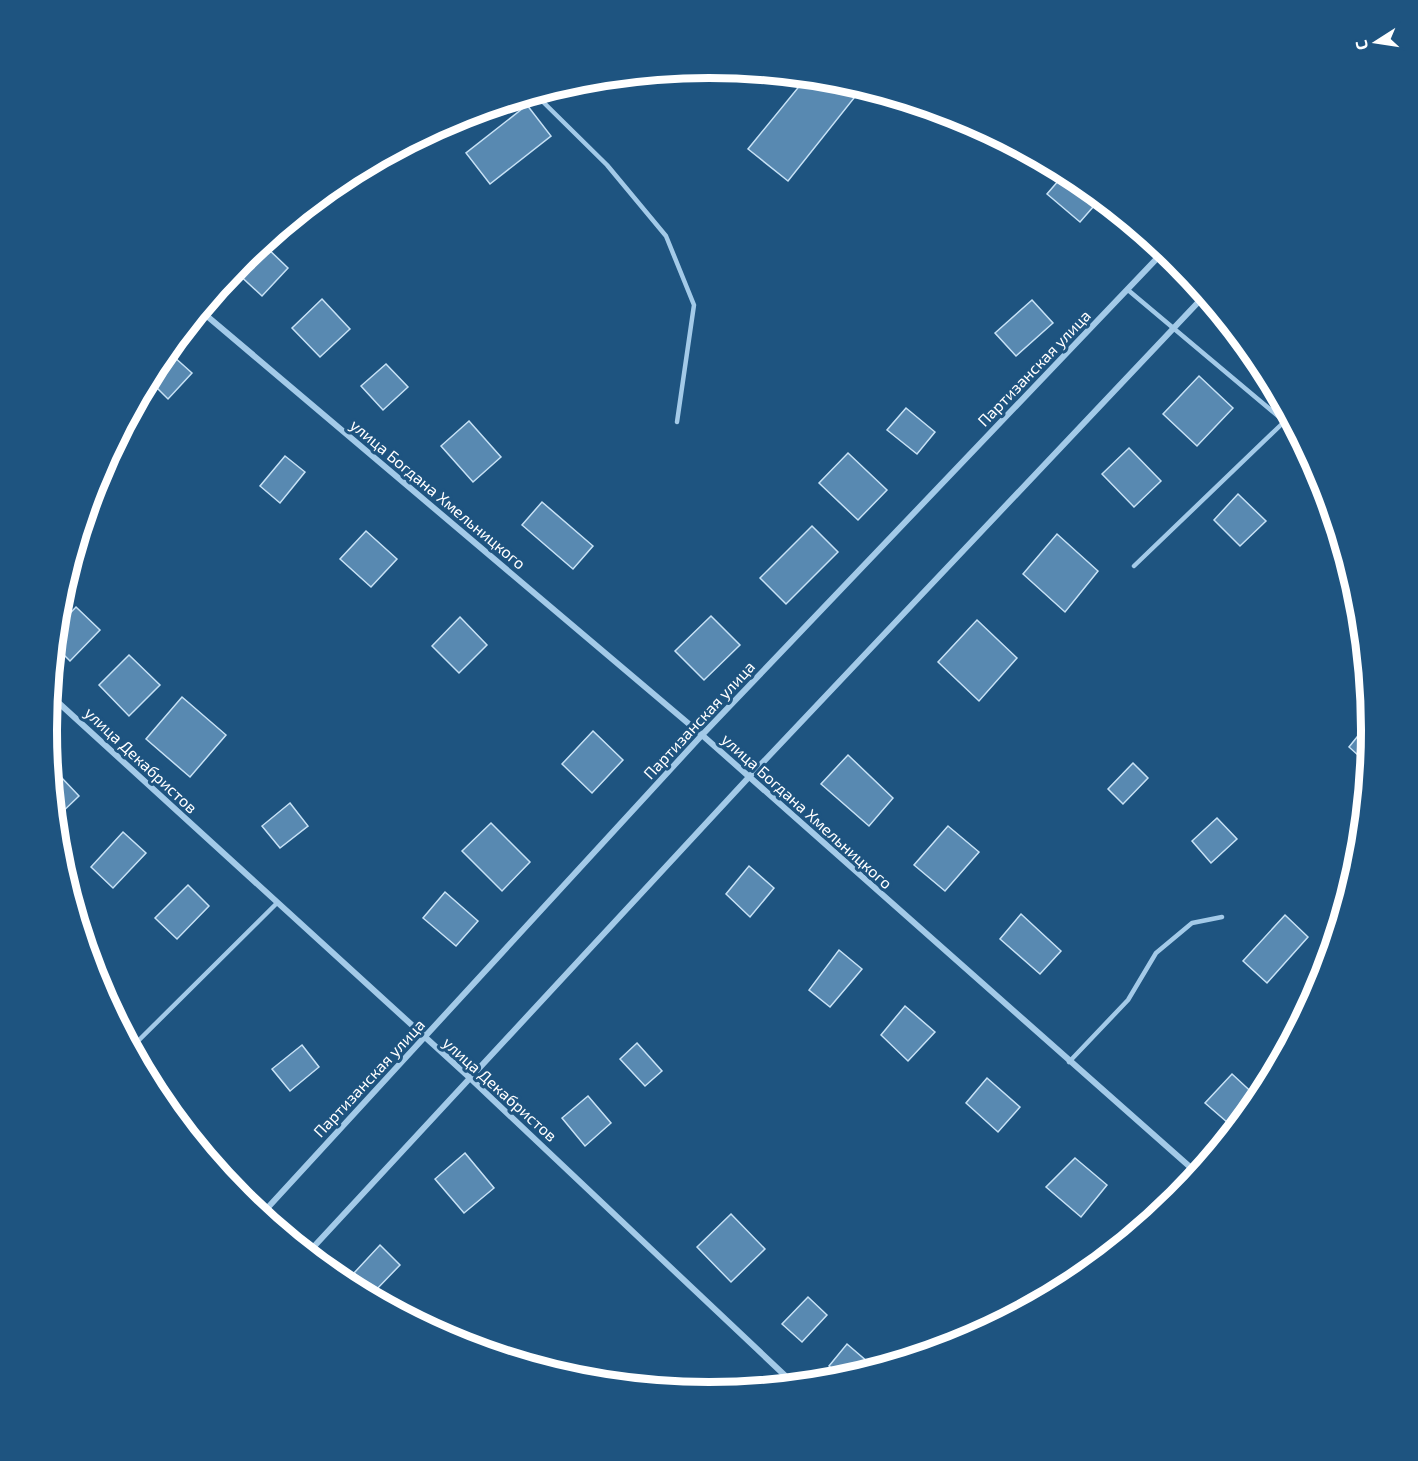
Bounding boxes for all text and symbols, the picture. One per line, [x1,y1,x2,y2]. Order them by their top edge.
north arrow [1346,12,1406,72]
text: С [1351,39,1371,52]
street label: Партизанская улица [973,306,1095,430]
street label: улица Богдана Хмельницкого [346,415,530,573]
street label: Партизанская улица [639,657,759,783]
street label: улица Декабристов [80,703,202,817]
street label: улица Богдана Хмельницкого [717,729,897,893]
street label: Партизанская улица [309,1015,429,1141]
street label: улица Декабристов [439,1032,561,1146]

